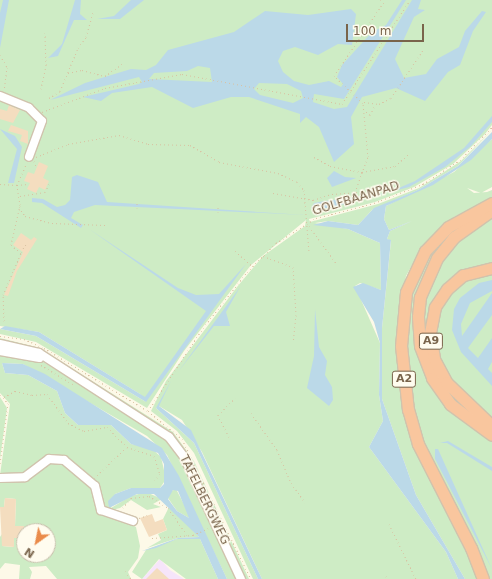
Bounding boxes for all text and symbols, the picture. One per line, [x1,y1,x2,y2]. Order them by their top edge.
scale bar [348,16,426,42]
text: 100 m [353,24,391,38]
street label: GOLFBAANPAD [311,179,401,219]
road number: A9 [418,332,444,350]
road number: A2 [391,370,417,388]
street label: TAFELBERGWEG [176,453,232,547]
north arrow [16,523,56,563]
text: N [22,545,37,561]

